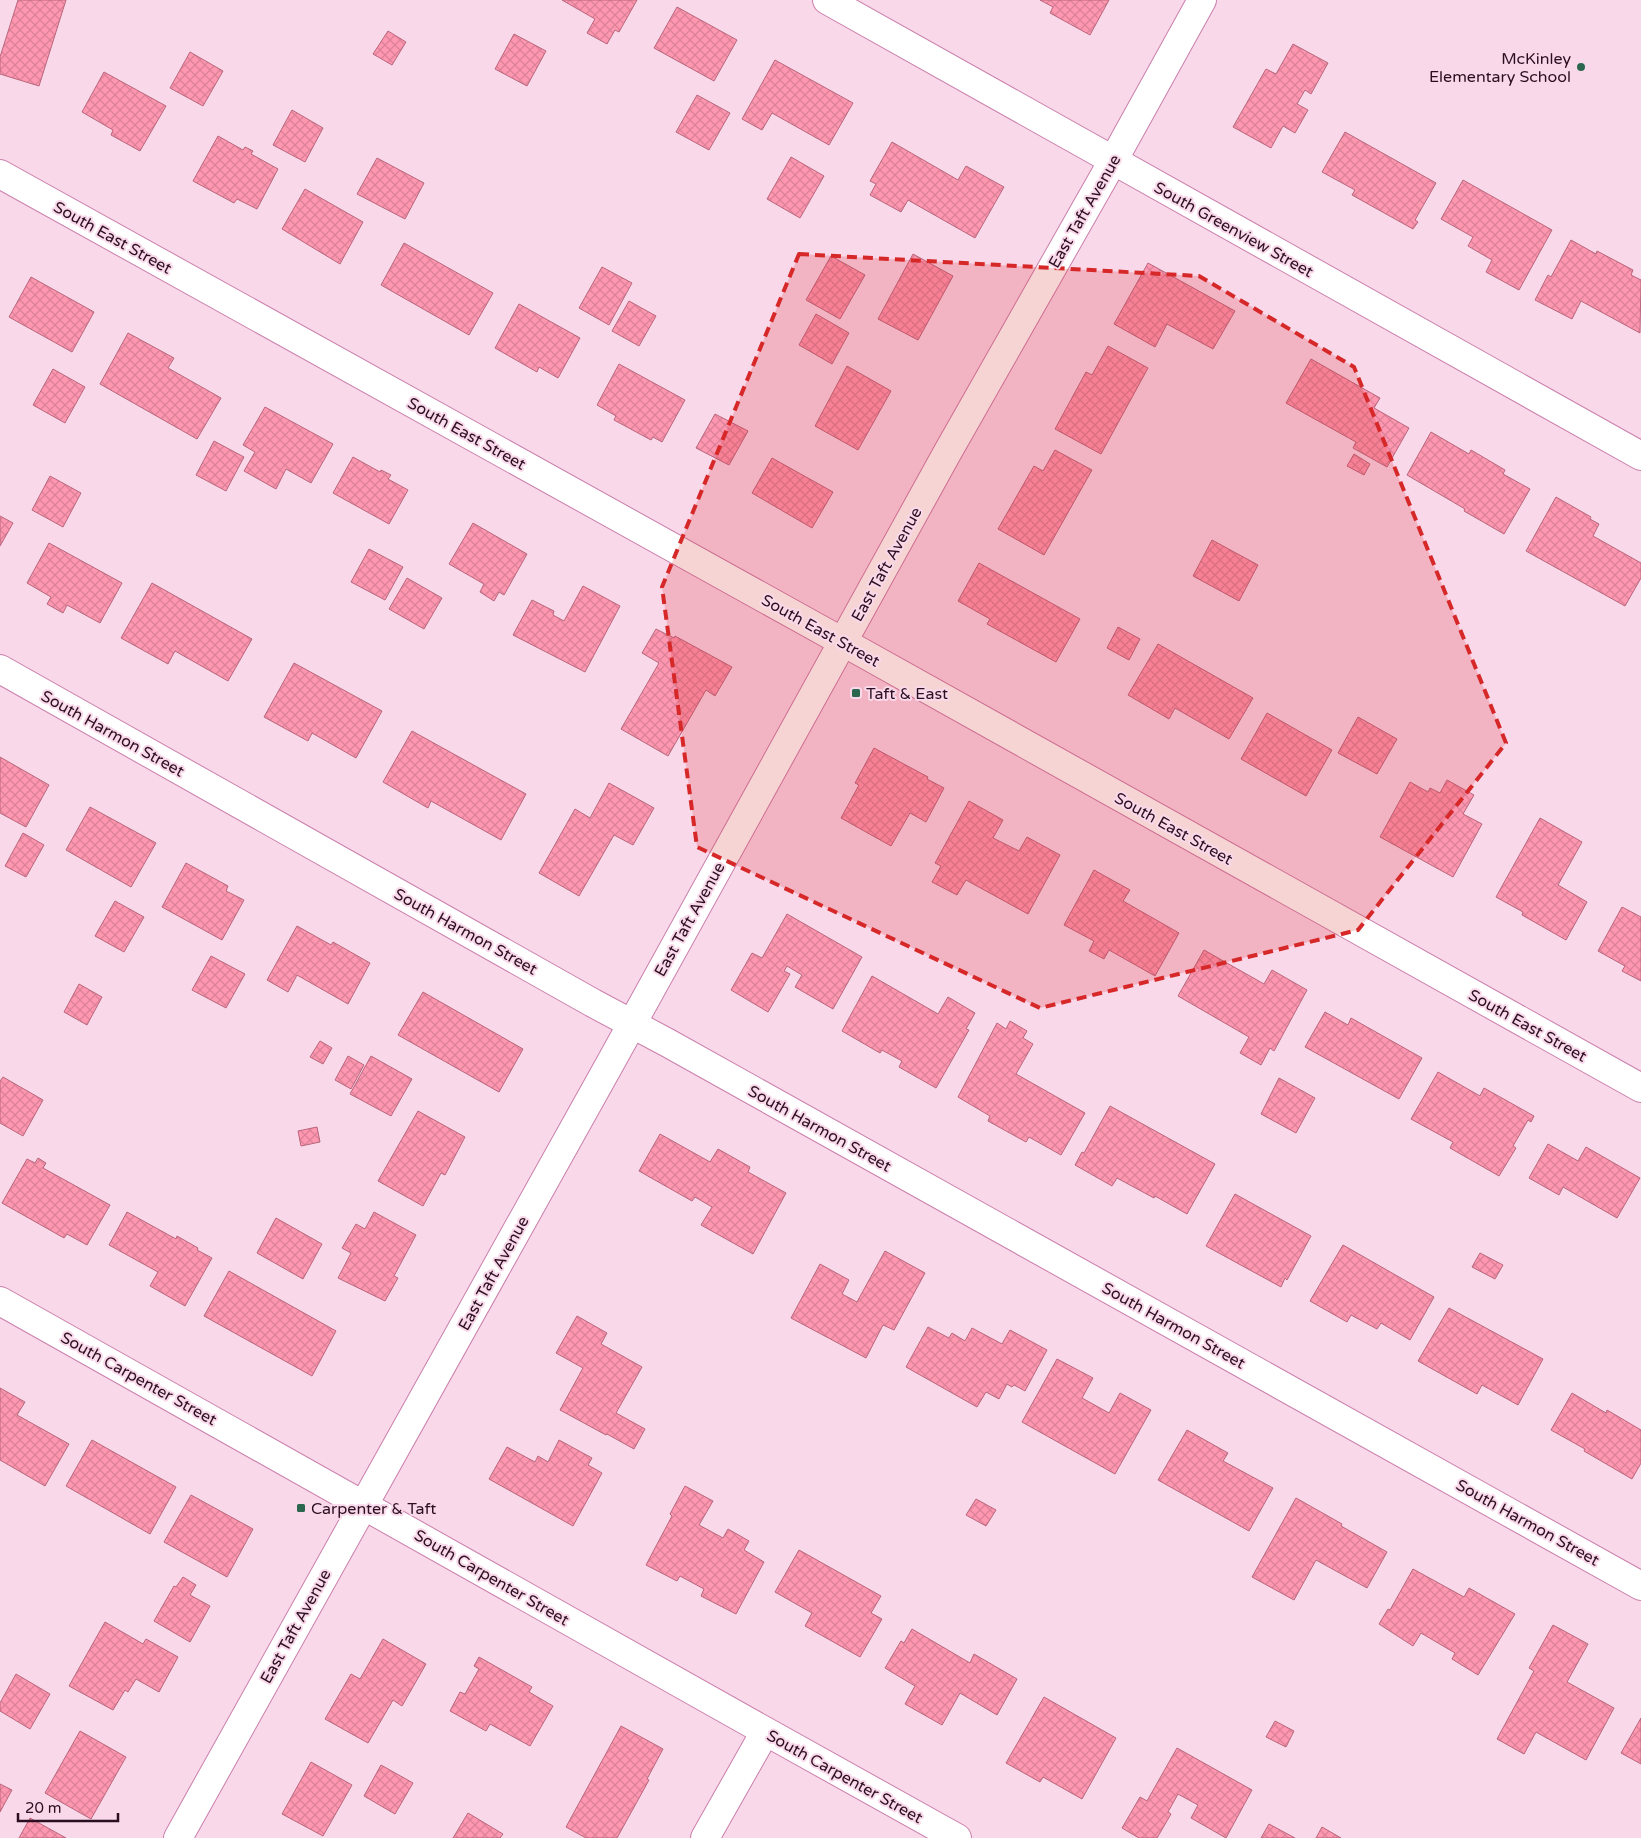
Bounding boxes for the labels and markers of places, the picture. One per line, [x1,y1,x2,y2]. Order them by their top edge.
place label: McKinley Elementary School [1429,49,1571,87]
marker: McKinley Elementary School [1575,61,1587,73]
place label: Taft & East [866,684,948,704]
marker: Taft & East [850,687,862,699]
place label: Carpenter & Taft [311,1499,436,1519]
marker: Carpenter & Taft [295,1502,307,1514]

